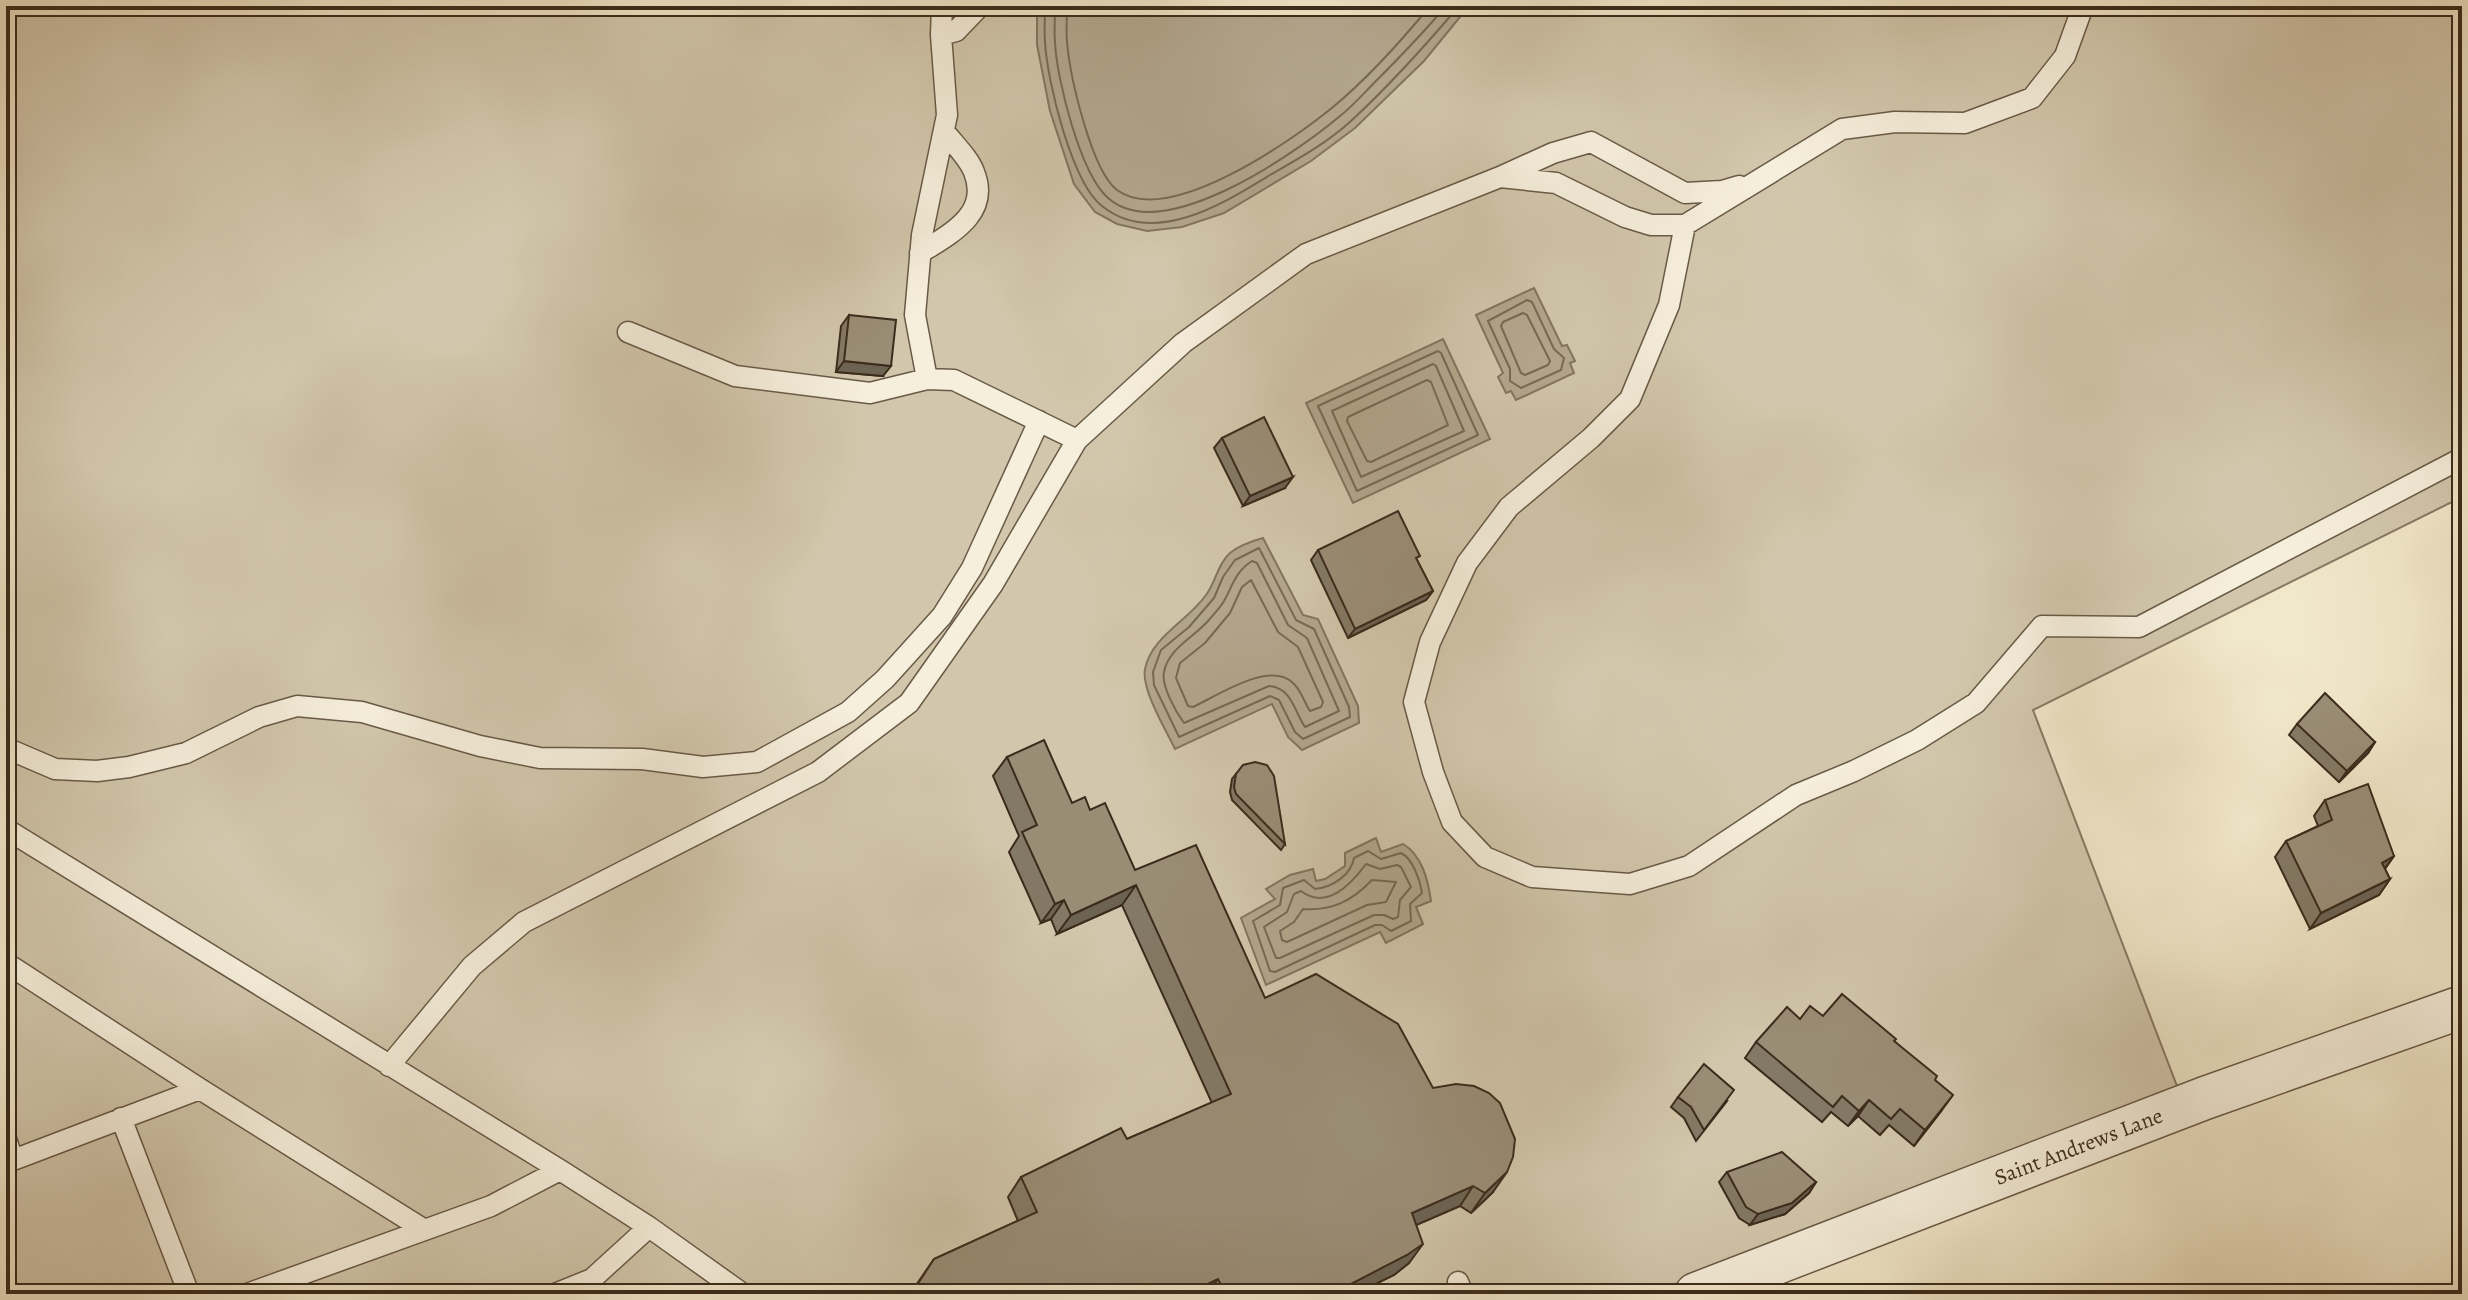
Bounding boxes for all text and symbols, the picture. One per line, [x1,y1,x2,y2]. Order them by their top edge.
street label: Saint Andrews Lane [1990,1101,2167,1193]

